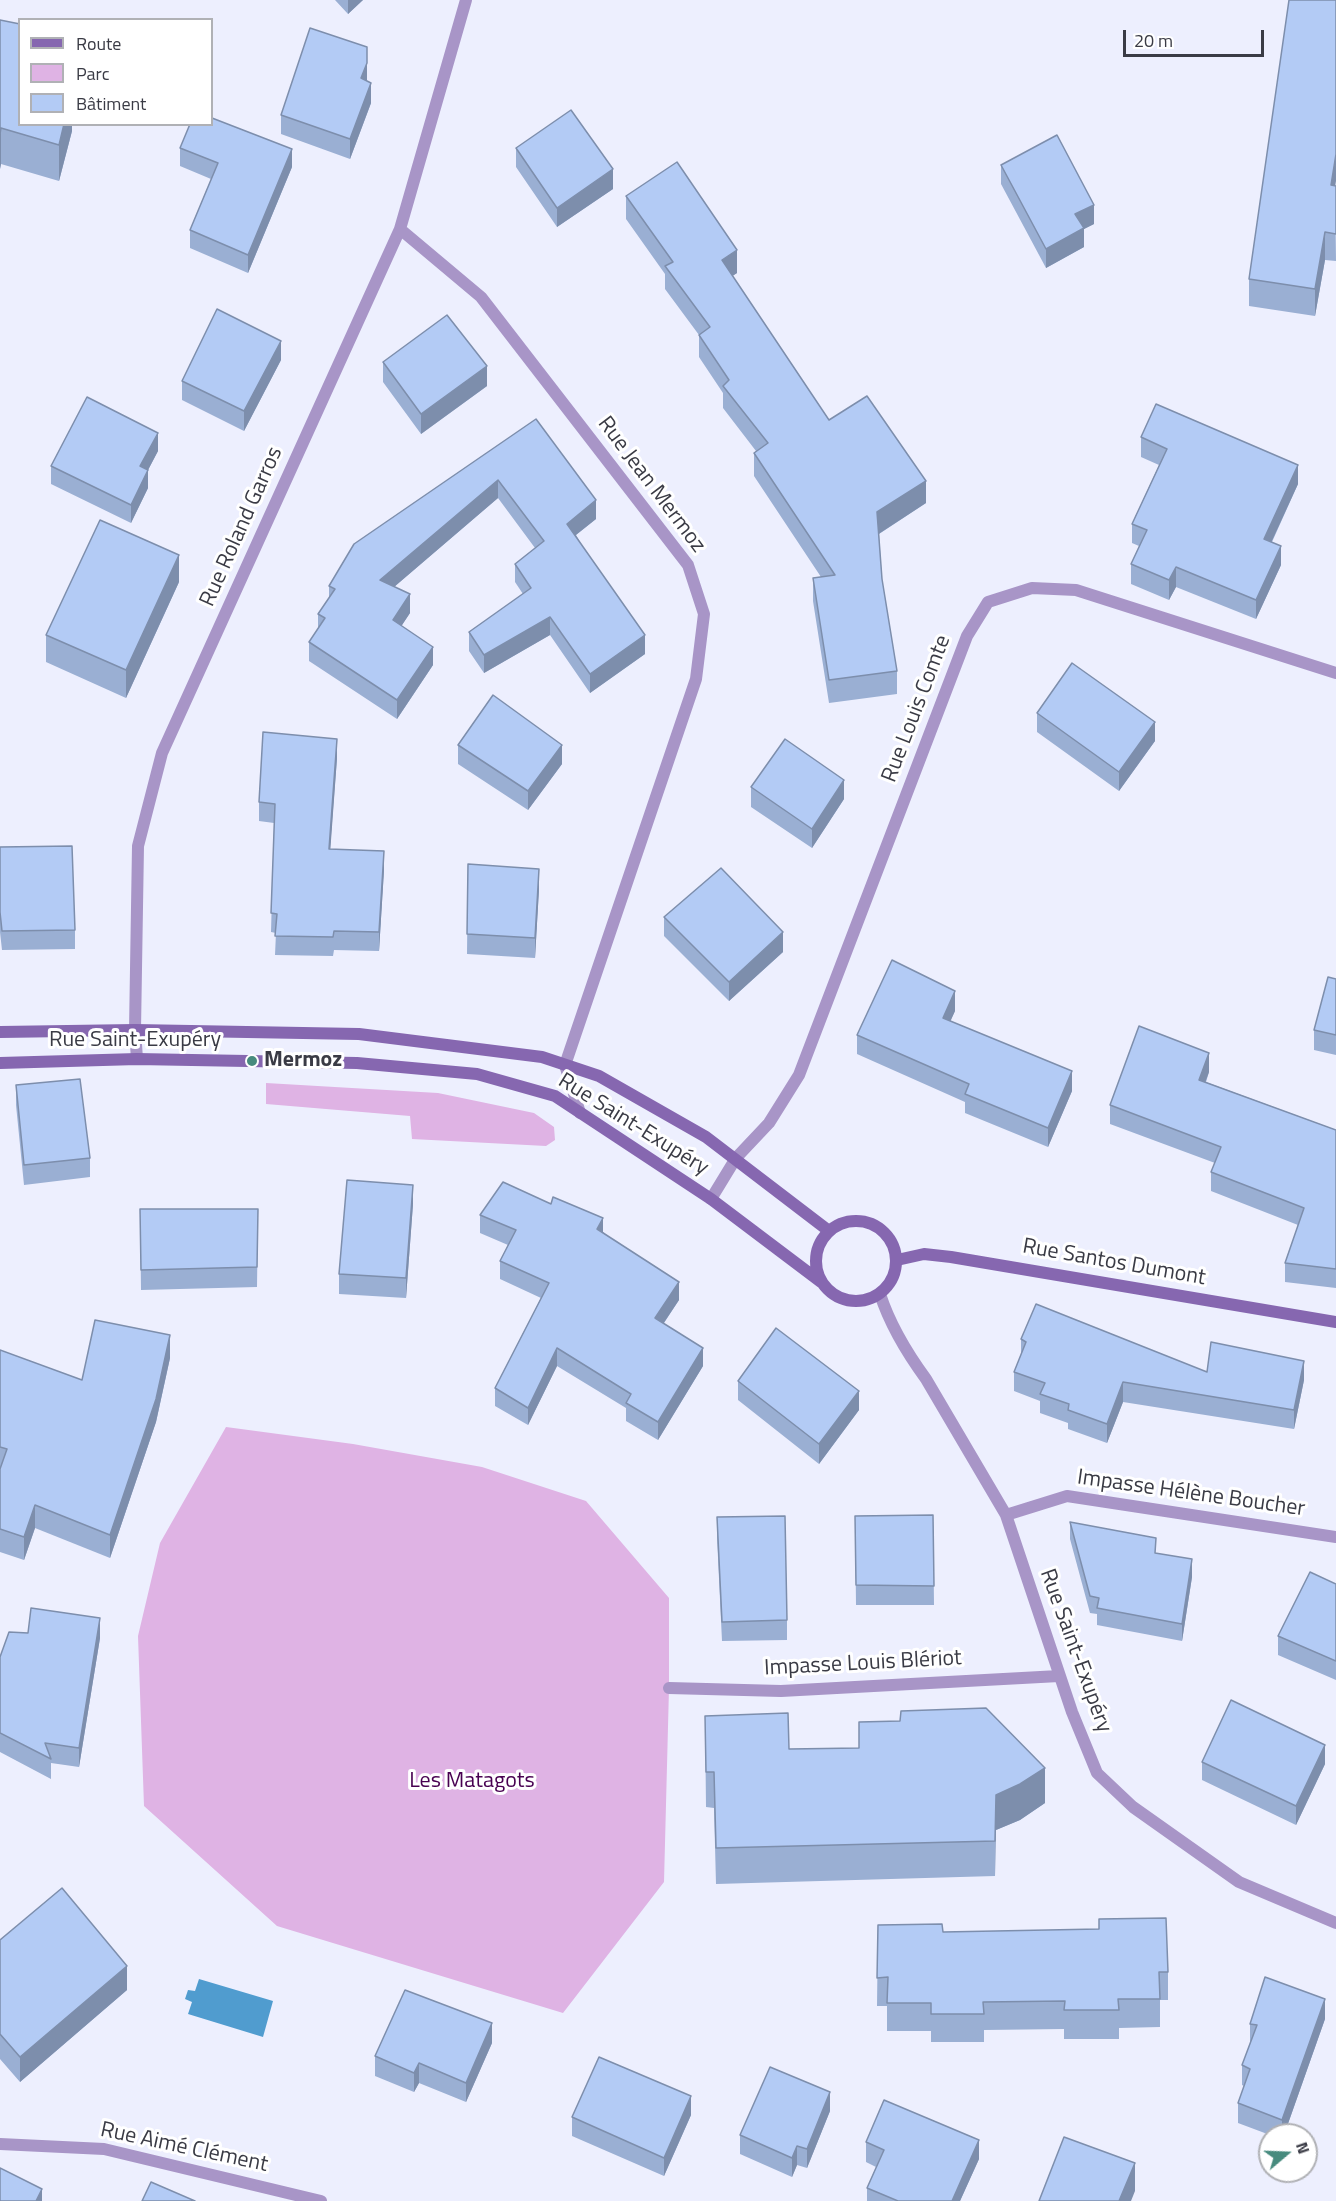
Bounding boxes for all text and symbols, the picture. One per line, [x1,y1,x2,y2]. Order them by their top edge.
legend [18,18,213,126]
scale bar [1126,18,1267,56]
text: 20 m [1134,27,1173,54]
text: Route [76,30,121,57]
text: Parc [76,60,110,87]
text: Bâtiment [76,90,146,117]
street label: Rue Jean Mermoz [591,412,711,558]
street label: Rue Roland Garros [195,443,289,611]
street label: Rue Louis Comte [877,632,957,786]
street label: Rue Saint-Exupéry [49,1028,221,1054]
place label: Mermoz [264,1048,342,1074]
marker: Mermoz [245,1054,259,1068]
street label: Rue Saint-Exupéry [553,1068,713,1182]
street label: Rue Santos Dumont [1020,1234,1208,1292]
street label: Impasse Hélène Boucher [1075,1465,1307,1523]
street label: Rue Saint-Exupéry [1033,1566,1117,1736]
street label: Impasse Louis Blériot [764,1646,962,1682]
park label: Les Matagots [409,1769,535,1795]
street label: Rue Aimé Clément [98,2117,270,2179]
north arrow [1258,2123,1318,2183]
text: N [1290,2139,1316,2157]

